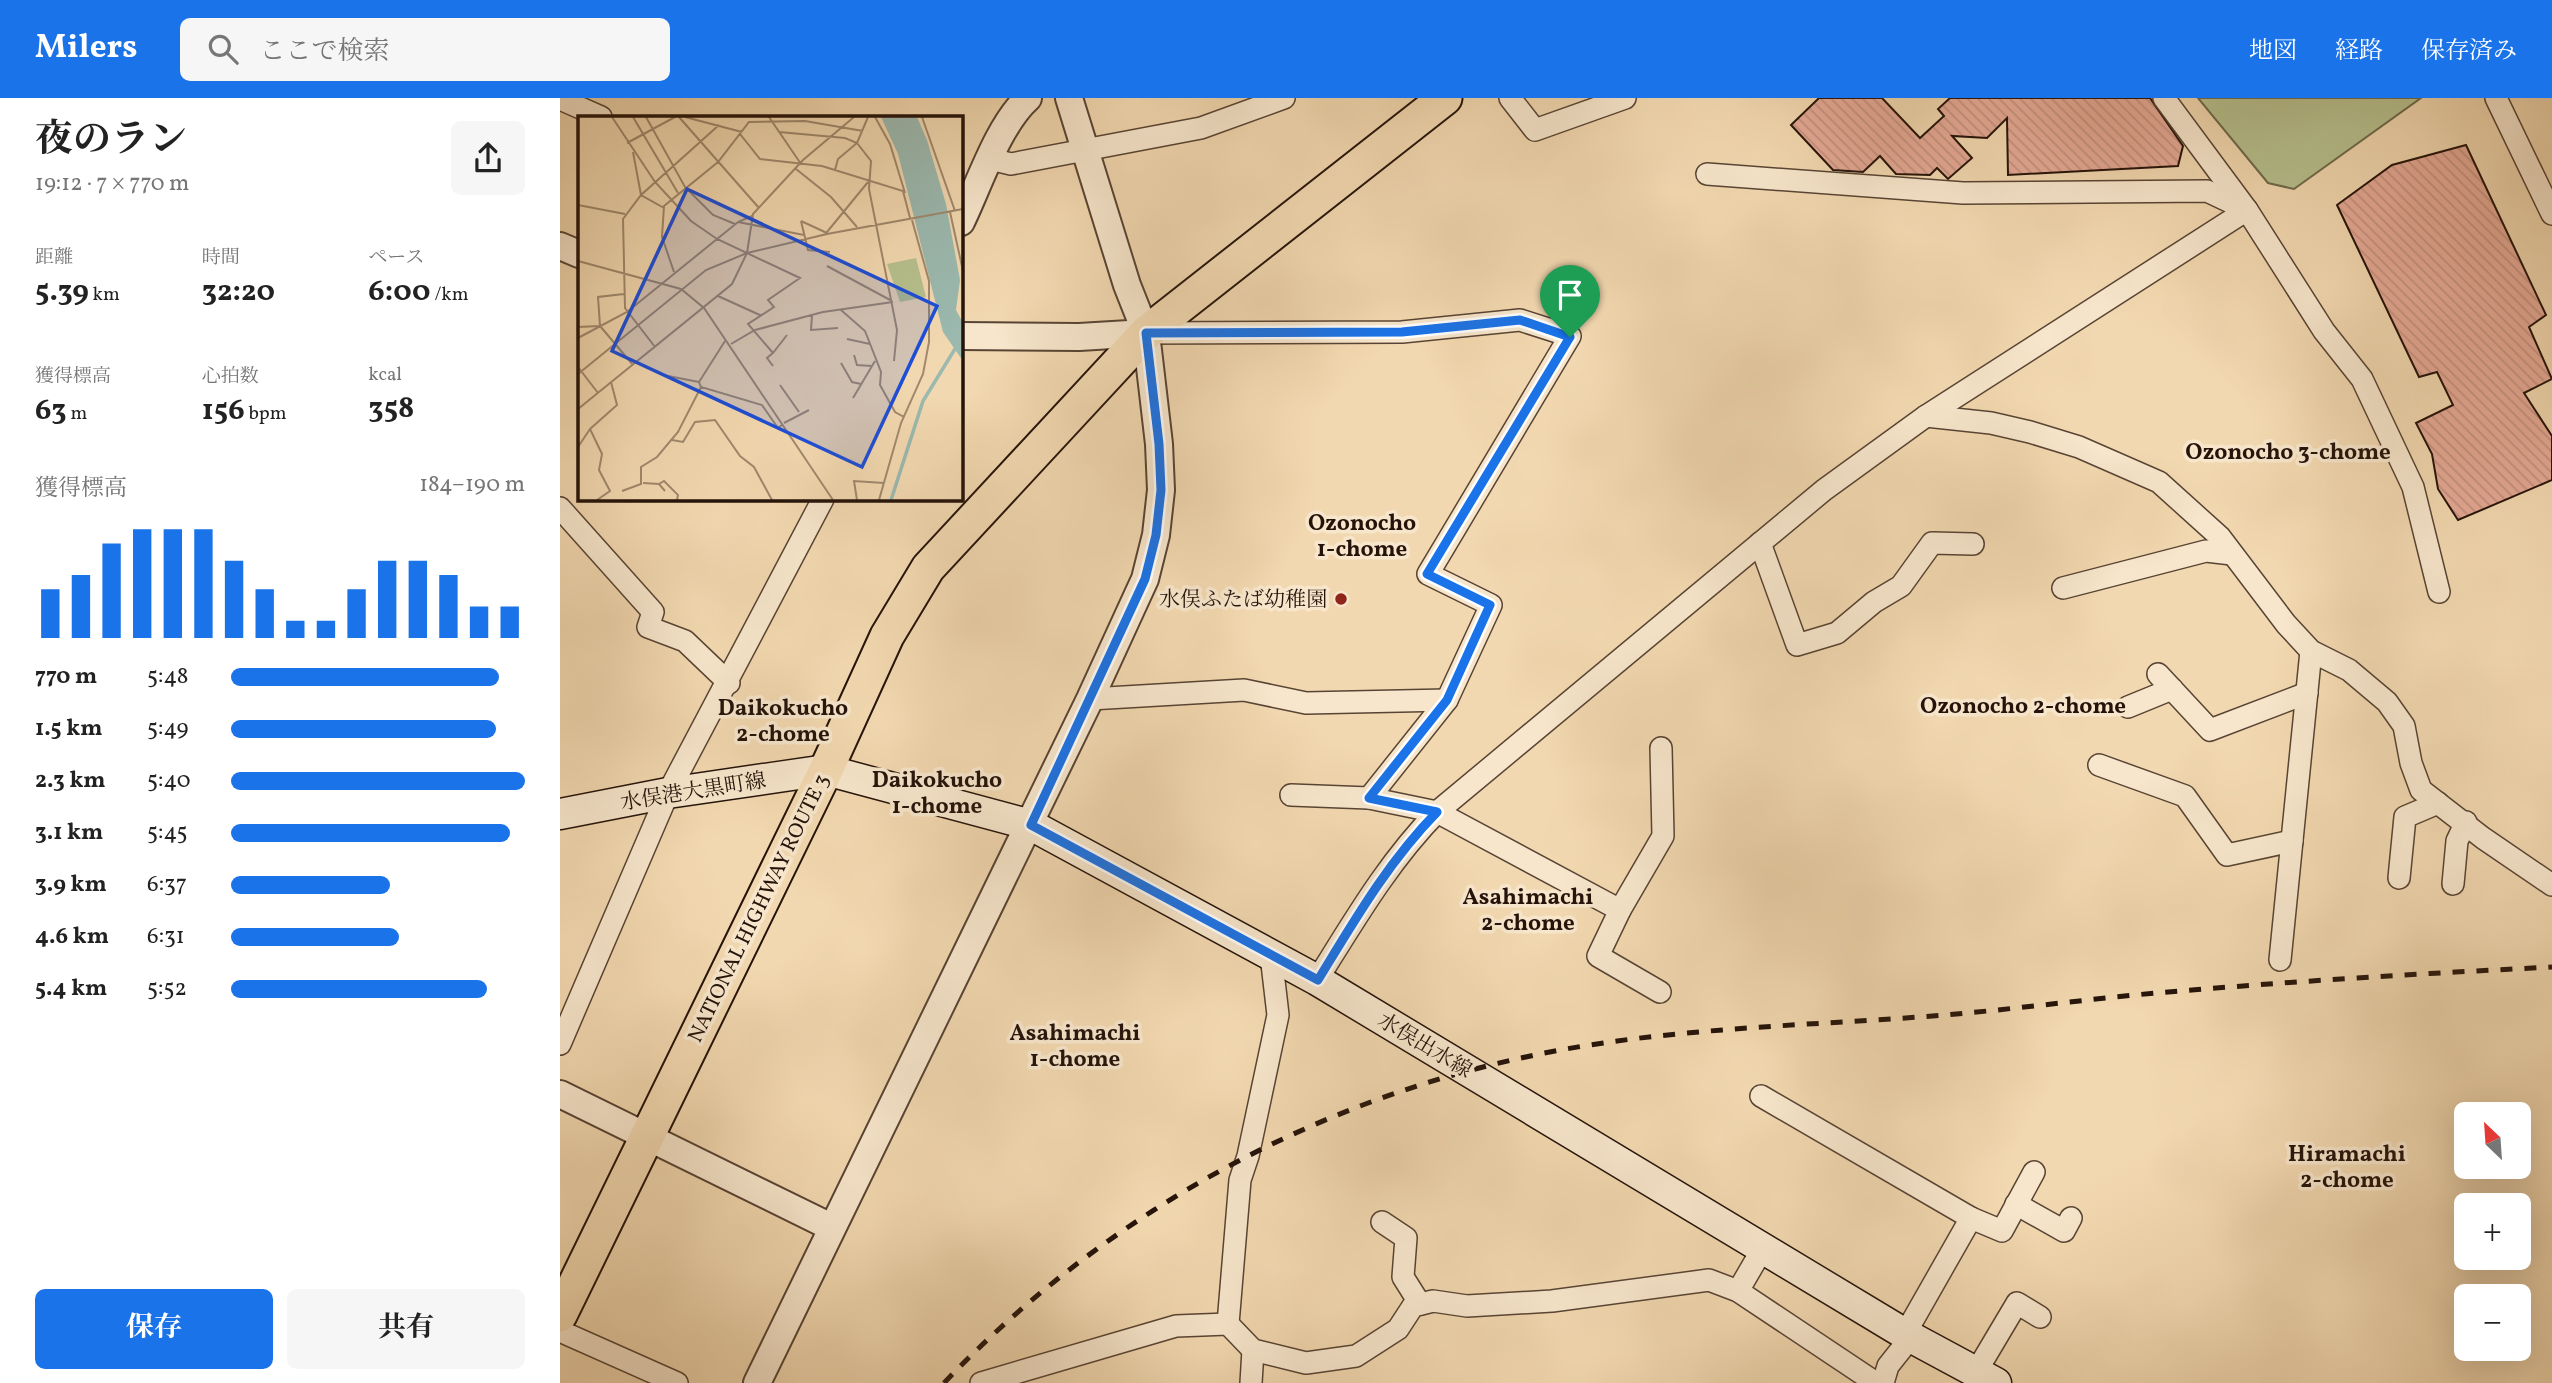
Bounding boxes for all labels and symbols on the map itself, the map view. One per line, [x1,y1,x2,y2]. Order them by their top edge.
inset map [578,116,962,500]
pin [1540,265,1600,337]
district label: Ozonocho 3-chome [2185,437,2391,469]
district label: Ozonocho 1-chome [1308,508,1416,566]
place label: 水俣ふたば幼稚園 [1159,586,1327,615]
marker: 水俣ふたば幼稚園 [1333,591,1349,607]
district label: Ozonocho 2-chome [1920,691,2126,723]
district label: Daikokucho 2-chome [718,693,848,751]
district label: Daikokucho 1-chome [872,765,1002,823]
street label: 水俣港大黒町線 [618,767,768,818]
street label: NATIONAL HIGHWAY ROUTE 3 [682,770,837,1048]
district label: Asahimachi 2-chome [1462,882,1594,940]
street label: 水俣出水線 [1372,1007,1477,1086]
district label: Asahimachi 1-chome [1009,1018,1141,1076]
north arrow [2454,1102,2530,1180]
district label: Hiramachi 2-chome [2288,1139,2406,1197]

